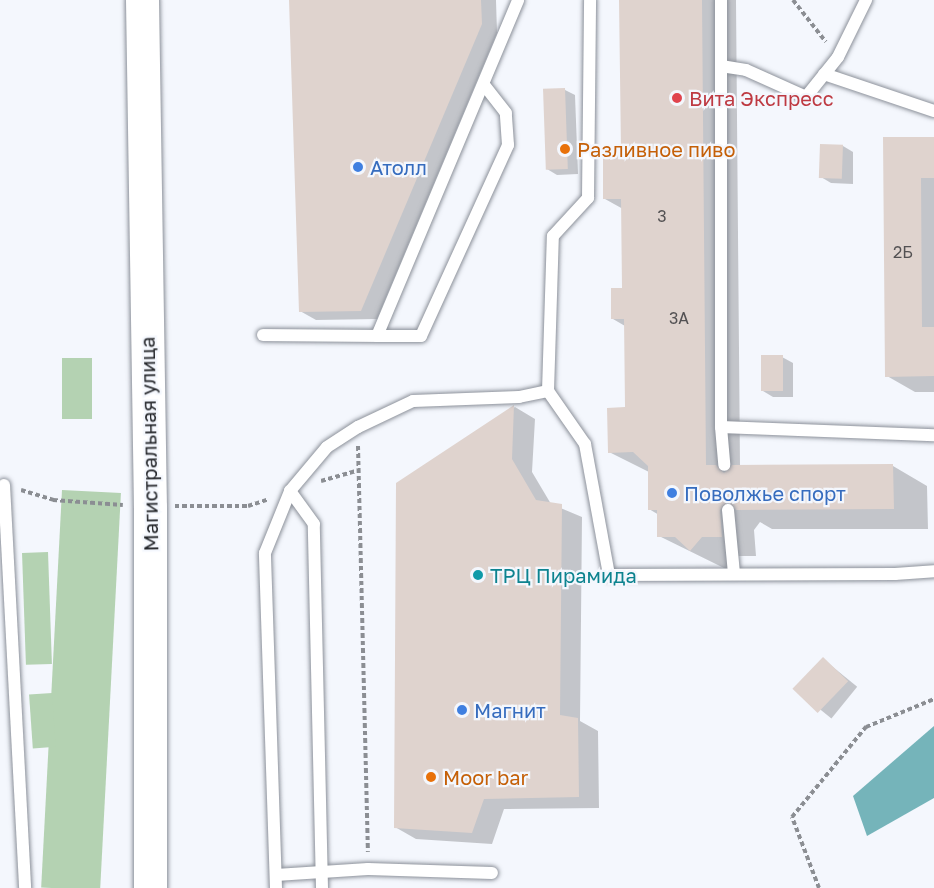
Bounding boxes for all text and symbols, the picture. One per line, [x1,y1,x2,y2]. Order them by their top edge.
place label: Вита Экспресс [689,86,834,110]
marker: Вита Экспресс [670,91,684,105]
place label: Разливное пиво [577,137,735,161]
marker: Разливное пиво [558,142,572,156]
place label: Атолл [370,155,427,179]
marker: Атолл [351,160,365,174]
house number: 3 [657,206,667,226]
house number: 2Б [893,242,913,262]
house number: 3А [669,308,689,328]
street label: Магистральная улица [135,336,163,552]
place label: Поволжье спорт [684,481,846,505]
marker: Поволжье спорт [665,486,679,500]
place label: ТРЦ Пирамида [490,563,637,587]
marker: ТРЦ Пирамида [471,568,485,582]
place label: Магнит [474,698,546,722]
marker: Магнит [455,703,469,717]
place label: Moor bar [443,765,528,789]
marker: Moor bar [424,770,438,784]

